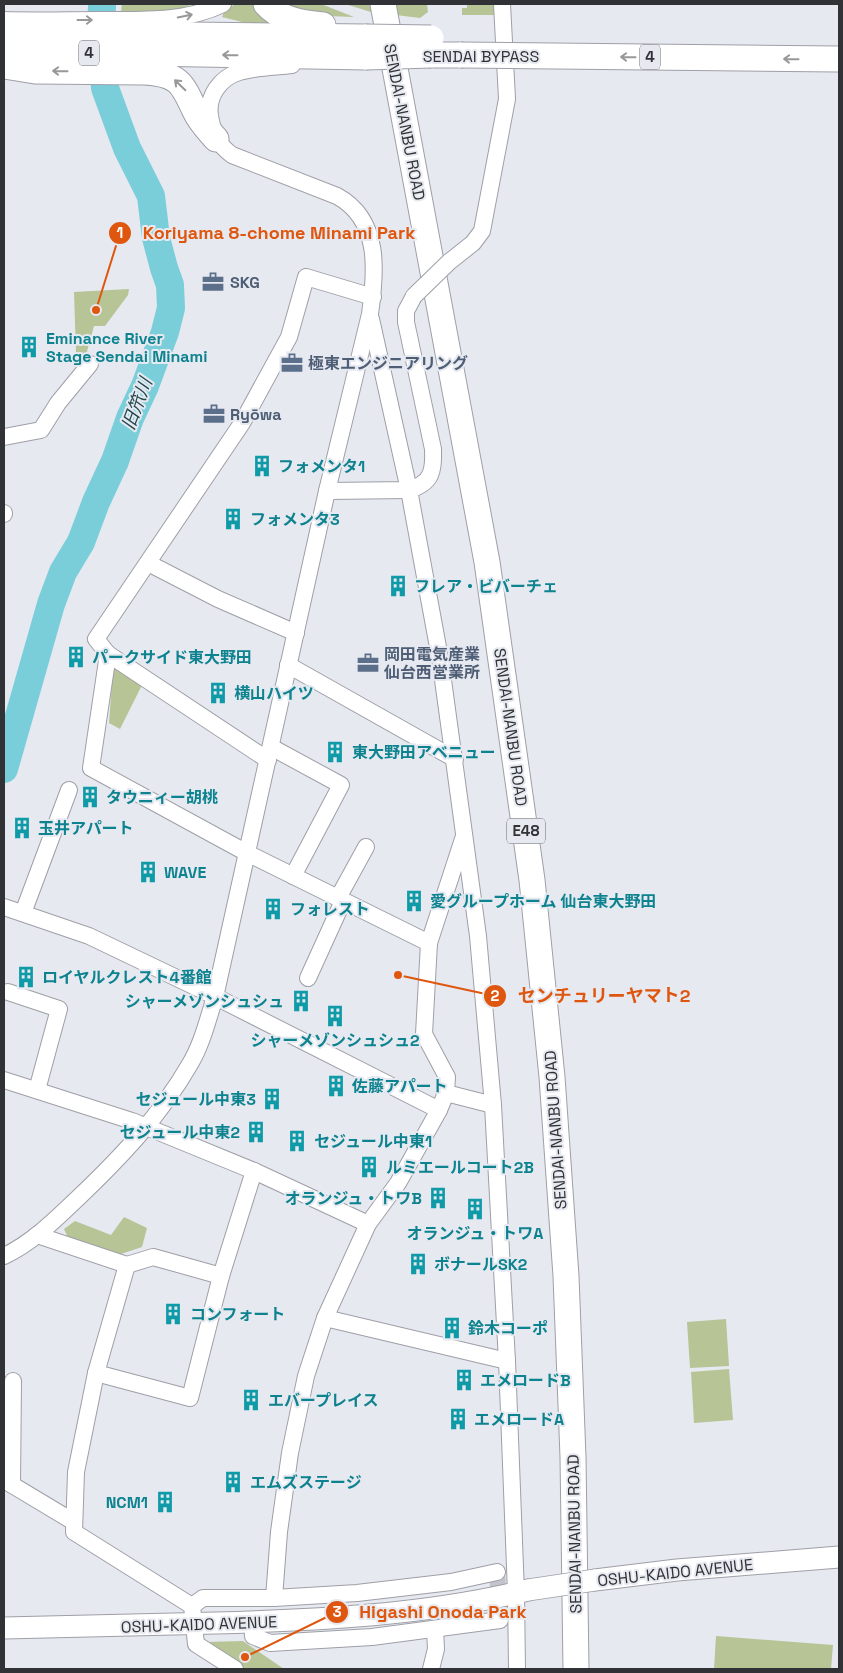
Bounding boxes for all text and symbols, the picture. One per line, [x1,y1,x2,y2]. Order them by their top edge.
one-way arrow [176,11,192,20]
one-way arrow [76,15,92,25]
road number: 4 [79,40,99,66]
street label: SENDAI-NANBU ROAD [379,42,430,202]
road number: 4 [640,44,660,70]
street label: SENDAI BYPASS [423,46,539,67]
one-way arrow [222,50,238,59]
one-way arrow [620,52,636,62]
one-way arrow [783,54,799,64]
one-way arrow [52,66,68,76]
one-way arrow [174,79,186,91]
callout: Koriyama 8-chome Minami Park [107,216,425,249]
text: Koriyama 8-chome Minami Park [143,221,415,244]
text: 1 [117,223,123,242]
office icon: SKG [200,269,226,295]
place label: SKG [230,272,260,293]
place label: Eminance River Stage Sendai Minami [46,328,208,367]
building icon: Eminance River Stage Sendai Minami [16,334,42,360]
office icon: 極東エンジニアリング [279,350,305,376]
place label: 極東エンジニアリング [308,353,468,374]
water label: 旧笊川 [116,373,158,433]
office icon: Ryōwa [201,401,227,427]
place label: Ryōwa [230,404,282,425]
building icon: フォメンタ1 [249,453,275,479]
place label: フォメンタ1 [278,456,365,477]
building icon: フォメンタ3 [220,506,246,532]
place label: フォメンタ3 [250,509,340,530]
building icon: フレア・ビバーチェ [385,573,411,599]
place label: フレア・ビバーチェ [414,576,558,597]
building icon: パークサイド東大野田 [63,644,89,670]
place label: 岡田電気産業 仙台西営業所 [383,644,480,683]
place label: パークサイド東大野田 [92,647,252,668]
street label: SENDAI-NANBU ROAD [489,647,532,807]
office icon: 岡田電気産業 仙台西営業所 [355,650,381,676]
building icon: 横山ハイツ [205,680,231,706]
place label: 横山ハイツ [234,683,314,704]
building icon: 東大野田アベニュー [322,739,348,765]
place label: 東大野田アベニュー [352,742,496,763]
building icon: タウニィー胡桃 [77,784,103,810]
place label: タウニィー胡桃 [106,787,218,808]
building icon: 玉井アパート [9,815,35,841]
place label: 玉井アパート [38,818,134,839]
road number: E48 [507,818,545,844]
building icon: WAVE [135,859,161,885]
place label: WAVE [164,862,206,883]
building icon: 愛グループホーム 仙台東大野田 [401,888,427,914]
place label: 愛グループホーム 仙台東大野田 [430,891,657,912]
building icon: フォレスト [260,896,286,922]
place label: フォレスト [290,899,370,920]
building icon: ロイヤルクレスト4番館 [13,964,39,990]
place label: ロイヤルクレスト4番館 [42,967,212,988]
callout: センチュリーヤマト2 [482,979,700,1012]
text: センチュリーヤマト2 [518,984,691,1007]
text: 2 [491,986,500,1005]
building icon: シャーメゾンシュシュ [288,988,314,1014]
place label: シャーメゾンシュシュ [125,991,284,1012]
building icon: シャーメゾンシュシュ2 [322,1003,348,1029]
place label: シャーメゾンシュシュ2 [251,1030,419,1051]
street label: SENDAI-NANBU ROAD [539,1050,572,1210]
building icon: 佐藤アパート [323,1073,349,1099]
place label: 佐藤アパート [351,1076,448,1097]
building icon: セジュール中東3 [259,1086,285,1112]
place label: セジュール中東3 [135,1089,256,1110]
building icon: セジュール中東2 [243,1119,269,1145]
place label: セジュール中東2 [120,1122,240,1143]
building icon: セジュール中東1 [284,1128,310,1154]
place label: セジュール中東1 [314,1131,432,1152]
building icon: ルミエールコート2B [356,1154,382,1180]
place label: ルミエールコート2B [386,1157,534,1178]
building icon: オランジュ・トワB [425,1185,451,1211]
place label: オランジュ・トワB [284,1188,422,1209]
building icon: オランジュ・トワA [462,1196,488,1222]
place label: オランジュ・トワA [406,1223,544,1244]
building icon: ボナールSK2 [405,1251,431,1277]
place label: ボナールSK2 [434,1254,527,1275]
building icon: コンフォート [160,1301,186,1327]
place label: コンフォート [190,1304,286,1325]
building icon: 鈴木コーポ [439,1315,465,1341]
place label: 鈴木コーポ [468,1318,548,1339]
building icon: エメロードB [451,1367,477,1393]
place label: エメロードB [480,1370,571,1391]
building icon: エバープレイス [238,1387,264,1413]
place label: エバープレイス [268,1390,379,1411]
building icon: エメロードA [445,1406,471,1432]
place label: エメロードA [474,1409,564,1430]
street label: SENDAI-NANBU ROAD [563,1454,586,1614]
building icon: エムズステージ [220,1469,246,1495]
place label: エムズステージ [250,1472,362,1493]
building icon: NCM1 [152,1489,178,1515]
place label: NCM1 [106,1492,148,1513]
street label: OSHU-KAIDO AVENUE [596,1554,754,1591]
callout: Higashi Onoda Park [324,1595,537,1628]
text: Higashi Onoda Park [359,1600,527,1623]
text: 3 [332,1602,342,1621]
street label: OSHU-KAIDO AVENUE [121,1611,278,1638]

